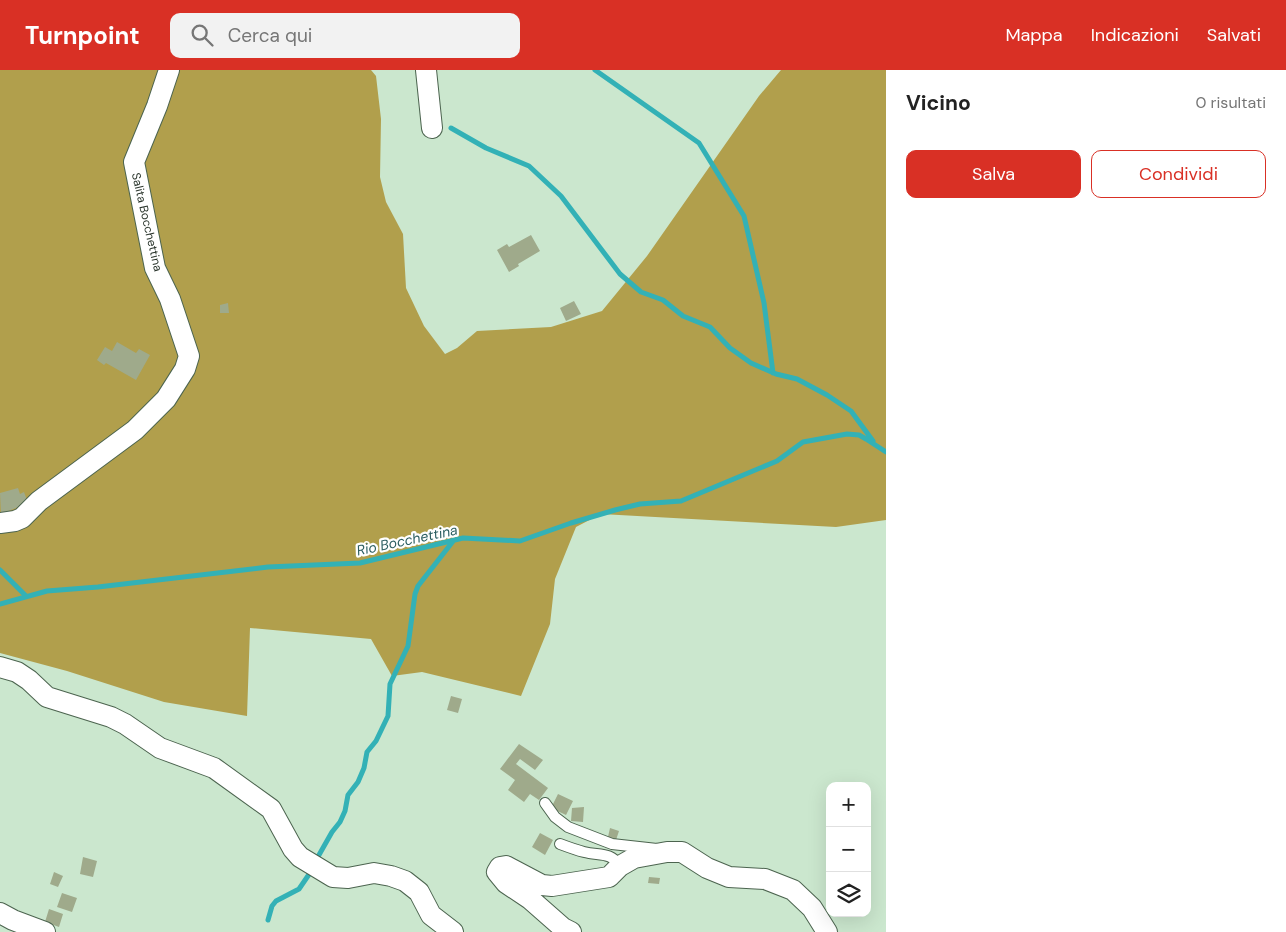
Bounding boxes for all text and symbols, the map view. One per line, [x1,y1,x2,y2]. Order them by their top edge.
search box [170,13,520,58]
text: Turnpoint [25,20,140,51]
icon: search [188,21,216,49]
text: Cerca qui [228,23,312,48]
text: Mappa [1005,23,1063,47]
text: Indicazioni [1091,23,1179,47]
text: Salvati [1207,23,1261,47]
text: Vicino [906,89,971,117]
text: 0 risultati [1195,92,1266,113]
button: Salva [906,150,1081,198]
button: Condividi [1091,150,1266,198]
street label: Salita Bocchettina [128,171,166,273]
water label: Rio Bocchettina [355,520,459,559]
map controls [826,782,871,917]
button: + [826,782,871,827]
button: − [826,827,871,872]
button: layers [826,872,871,917]

